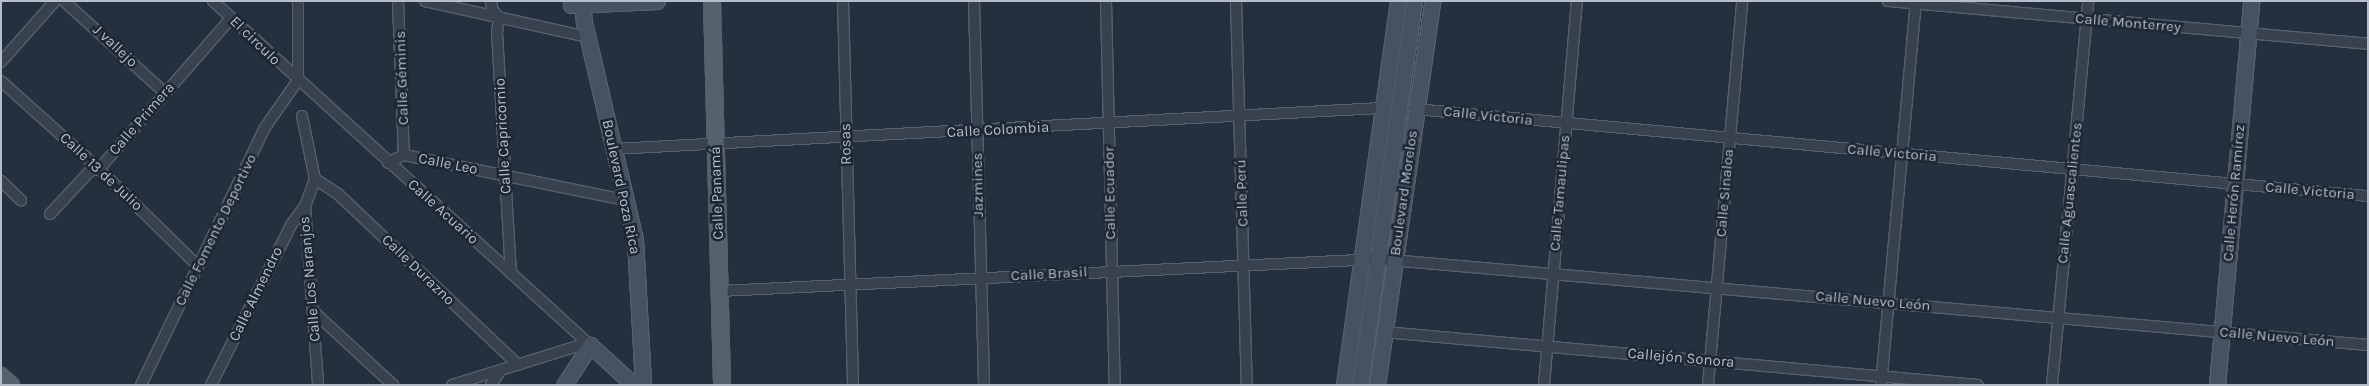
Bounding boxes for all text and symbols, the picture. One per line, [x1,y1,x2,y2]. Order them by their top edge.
street label: Calle Monterrey [2074,9,2182,37]
street label: El circulo [226,13,284,69]
street label: J vallejo [89,21,141,71]
street label: Calle Géminis [391,31,413,125]
street label: Calle Capricornio [491,77,515,195]
street label: Calle Primera [105,79,179,159]
street label: Calle Victoria [1442,102,1534,130]
street label: Boulevard Poza Rica [598,118,644,256]
street label: Calle Colombia [946,118,1050,142]
street label: Calle Aguascalientes [2054,121,2086,265]
street label: Rosas [837,123,855,165]
street label: Calle Herón Ramírez [2219,124,2249,262]
street label: Calle 13 de Julio [56,129,146,215]
street label: Boulevard Morelos [1386,129,1422,257]
street label: Calle Tamaulipas [1546,134,1574,252]
street label: Calle Victoria [1847,140,1937,166]
street label: Calle Panamá [706,146,728,240]
street label: Calle Ecuador [1100,146,1120,240]
street label: Calle Sinaloa [1712,148,1738,238]
street label: Calle Leo [417,149,479,179]
street label: Calle Fomento Deportivo [171,151,261,309]
street label: Jazmines [968,153,988,217]
street label: Calle Perú [1232,159,1252,227]
street label: Calle Acuario [404,176,482,248]
street label: Calle Victoria [2265,178,2355,204]
street label: Calle Los Naranjos [296,216,324,342]
street label: Calle Durazno [378,231,458,309]
street label: Calle Almendro [225,244,287,344]
street label: Calle Brasil [1010,263,1088,285]
street label: Calle Nuevo León [1815,287,1931,315]
street label: Calle Nuevo León [2219,323,2335,351]
street label: Callejón Sonora [1627,344,1735,372]

